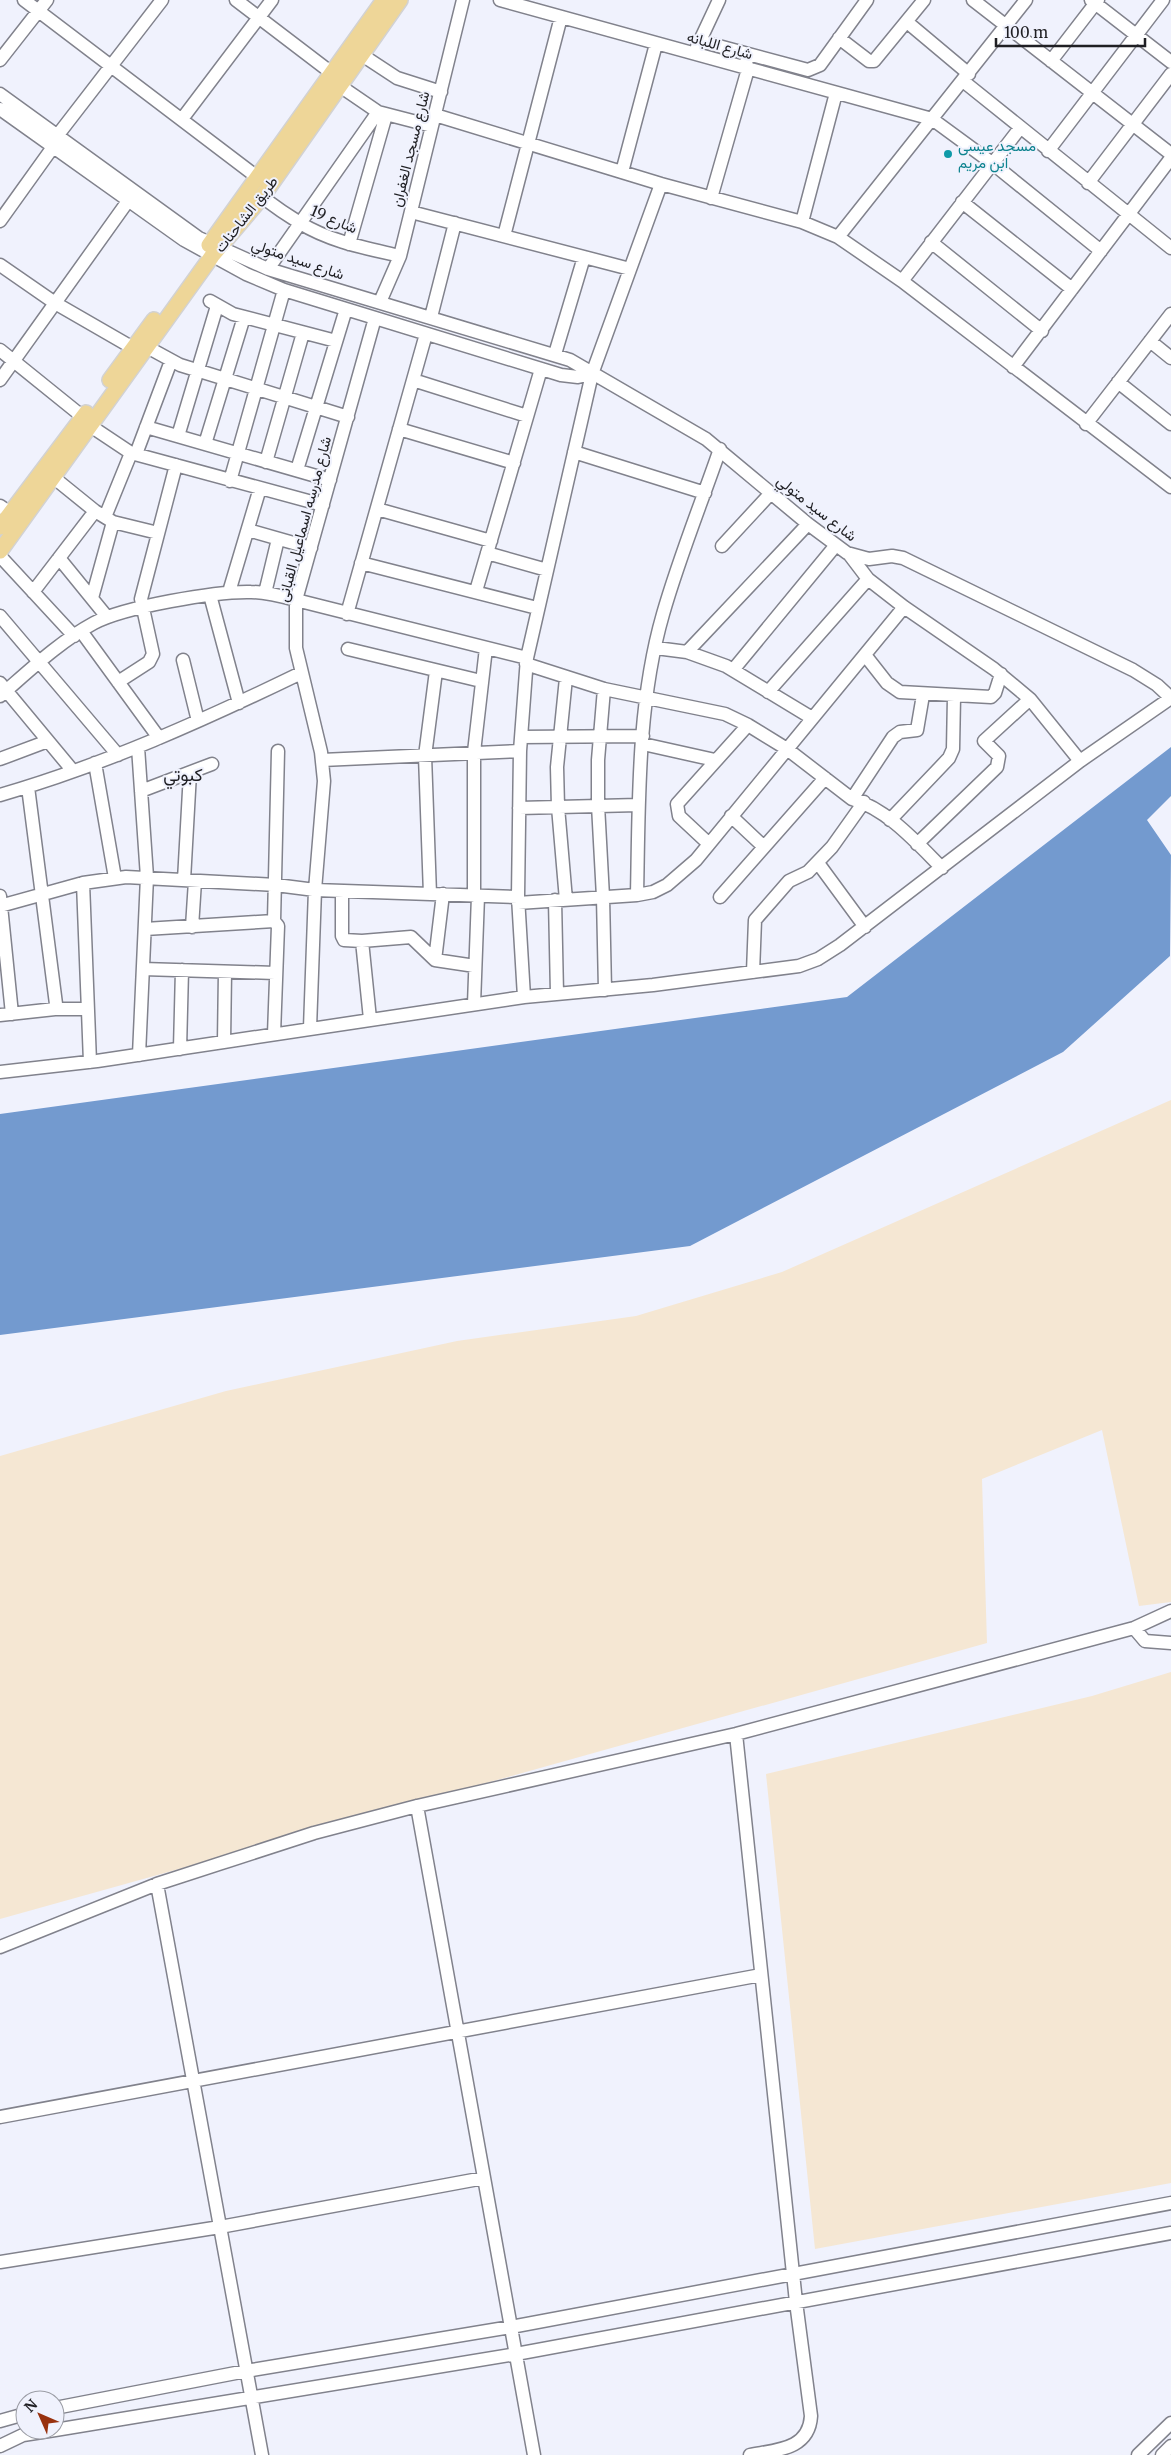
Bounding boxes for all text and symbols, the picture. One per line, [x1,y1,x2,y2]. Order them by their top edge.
scale bar [996,15,1145,47]
text: 100 m [1004,23,1048,42]
street label: شارع اللبانه [684,27,755,65]
street label: شارع مسجد الغفران [386,89,436,209]
place label: مسجد عيسى ابن مريم [958,136,1036,173]
marker: مسجد عيسى ابن مريم [942,148,954,160]
street label: طريق الشاحنات [210,172,283,257]
street label: شارع 19 [307,201,360,239]
street label: شارع سيد متولي [248,234,347,288]
street label: شارع مدرسه اسماعيل القبانى [273,434,337,604]
street label: شارع سيد متولي [771,471,861,548]
district label: كبوتي [163,763,203,790]
north arrow [15,2390,65,2440]
text: N [21,2396,41,2416]

